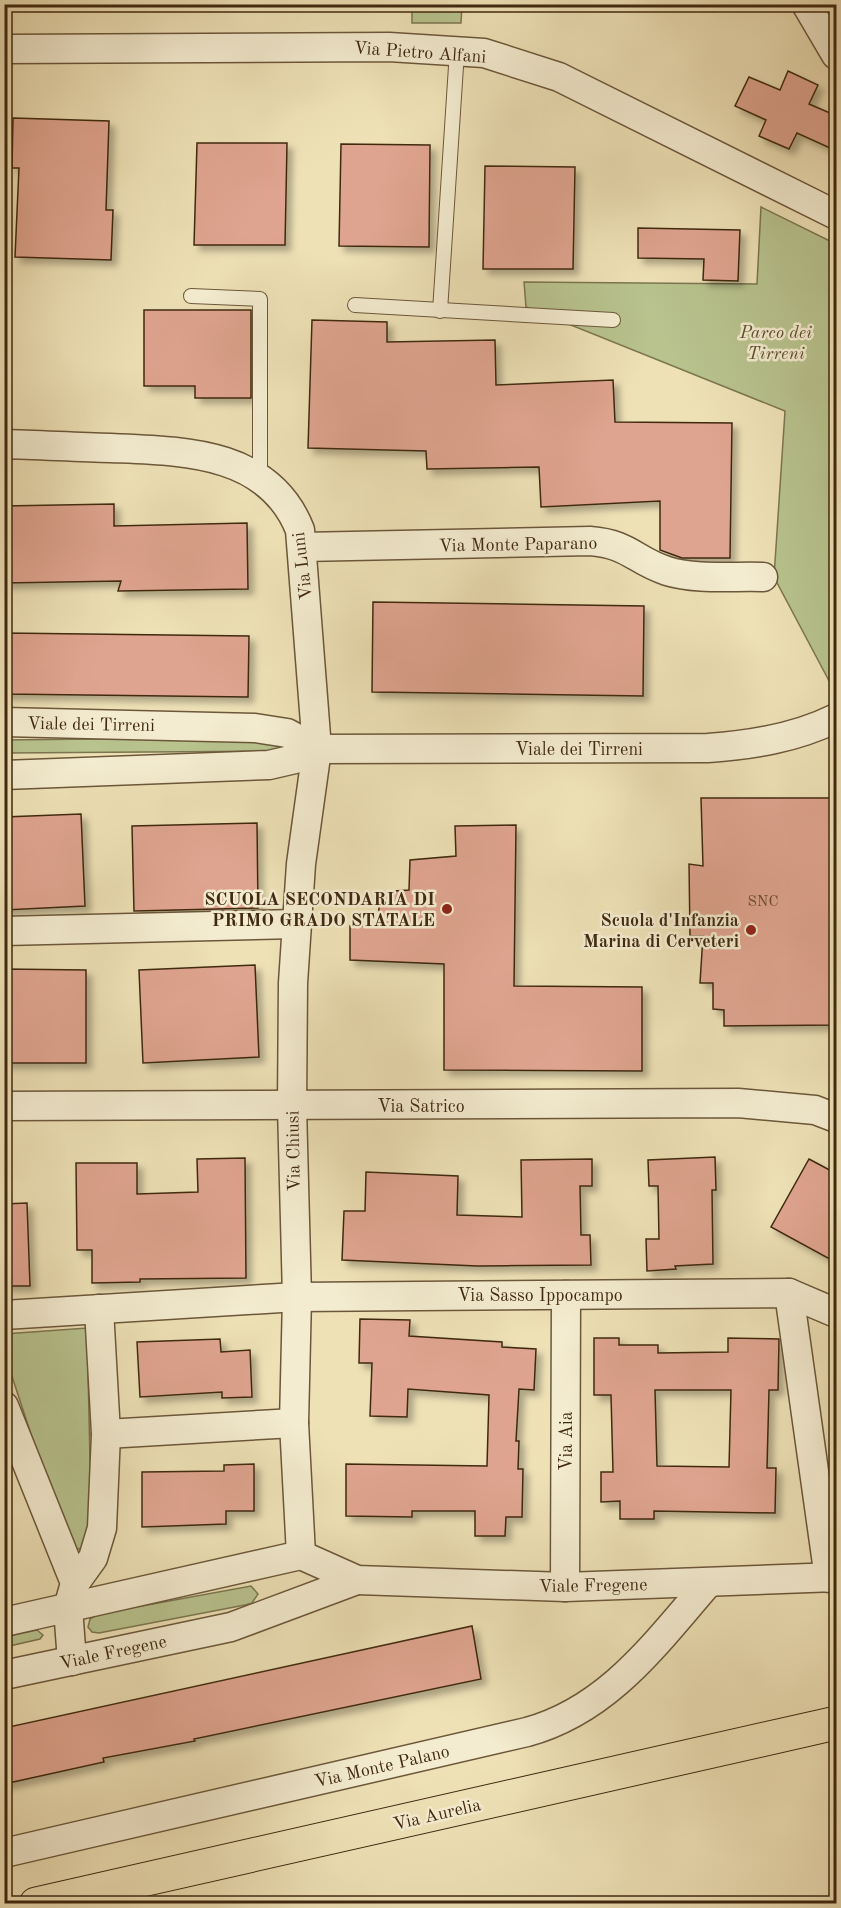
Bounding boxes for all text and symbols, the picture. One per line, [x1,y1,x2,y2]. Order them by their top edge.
street label: Via Pietro Alfani [353,39,487,67]
park label: Parco dei Tirreni [739,324,812,363]
street label: Via Luni [290,531,316,601]
street label: Via Monte Paparano [439,535,598,555]
street label: Viale dei Tirreni [27,715,155,735]
street label: Viale dei Tirreni [515,741,643,759]
place label: SCUOLA SECONDARIA DI PRIMO GRADO STATALE [204,891,435,930]
house number: SNC [748,895,778,910]
marker: SCUOLA SECONDARIA DI PRIMO GRADO STATALE [440,902,454,916]
place label: Scuola d'Infanzia Marina di Cerveteri [583,912,739,951]
marker: Scuola d'Infanzia Marina di Cerveteri [744,923,758,937]
street label: Via Satrico [377,1098,465,1116]
street label: Via Chiusi [284,1110,304,1192]
street label: Via Sasso Ippocampo [457,1287,623,1305]
street label: Via Aia [558,1411,576,1471]
street label: Viale Fregene [538,1576,648,1596]
street label: Viale Fregene [58,1633,168,1673]
street label: Via Monte Palano [313,1743,452,1791]
street label: Via Aurelia [392,1796,483,1834]

